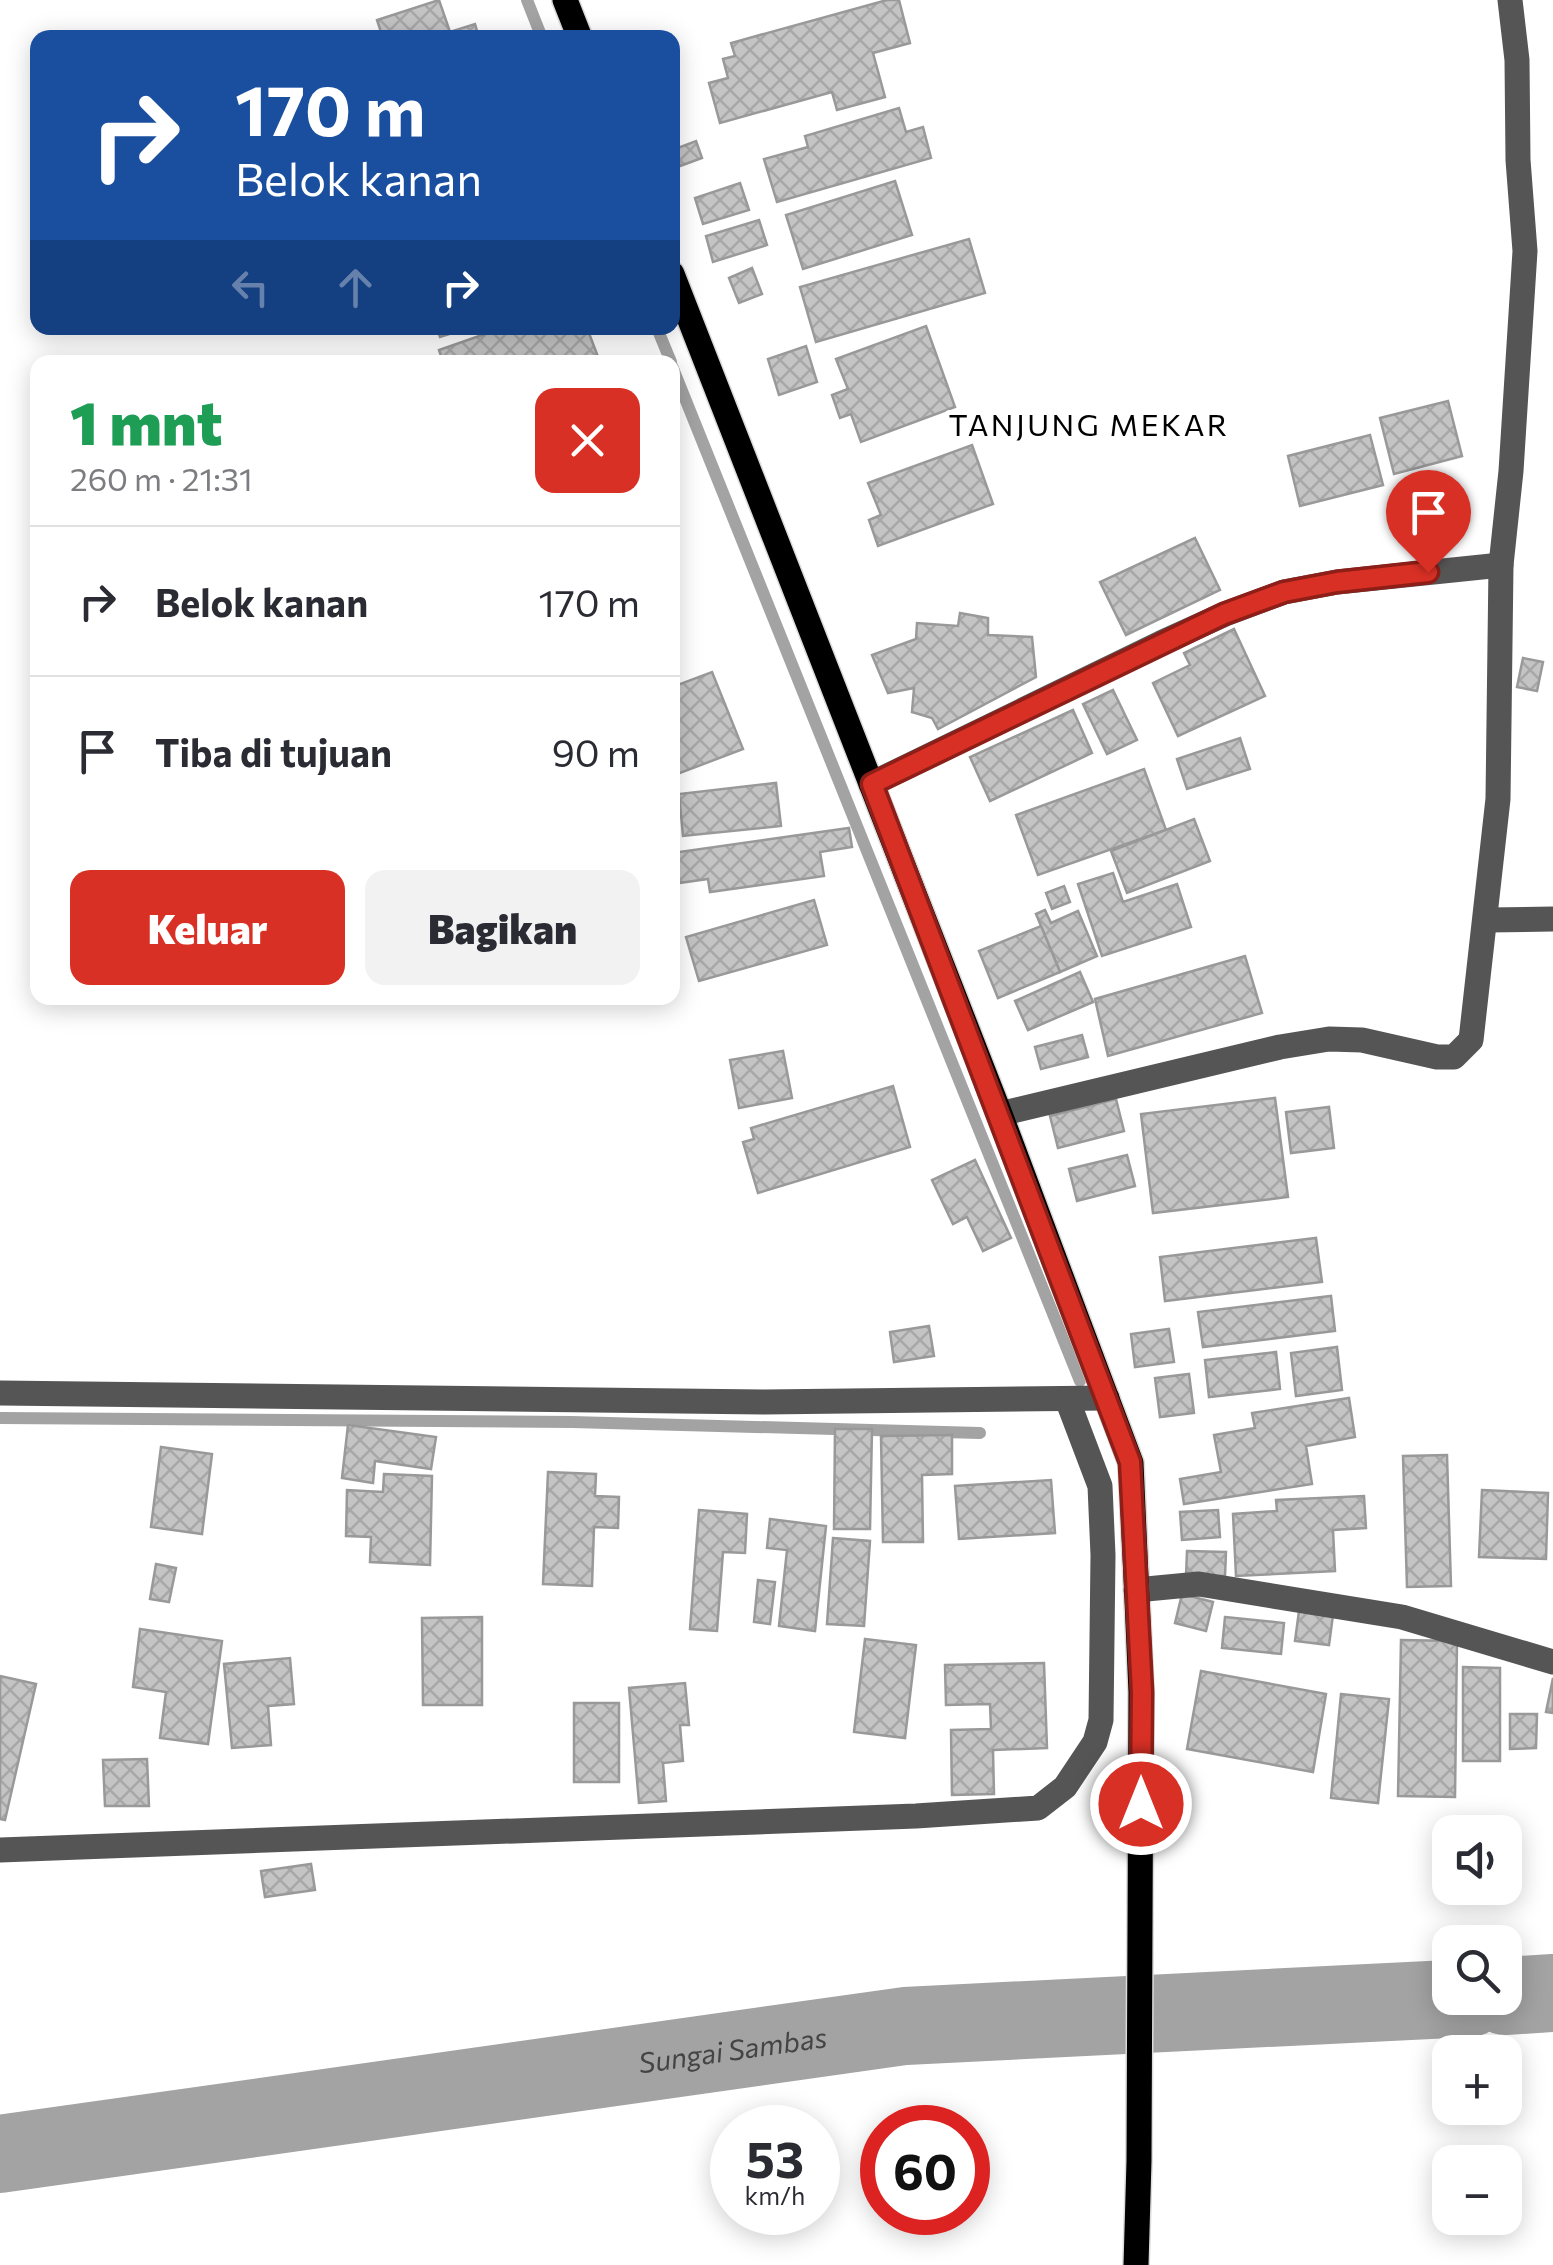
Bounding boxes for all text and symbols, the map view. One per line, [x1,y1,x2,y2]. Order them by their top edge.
text: 170 m [235,65,426,150]
icon: right [70,70,200,200]
text: Belok kanan [235,150,482,205]
icon: left [223,260,278,315]
icon: ahead [328,260,383,315]
icon: right [433,260,488,315]
text: 1 mnt [70,384,222,457]
button: close [535,388,640,493]
district label: TANJUNG MEKAR [949,405,1229,442]
text: 260 m · 21:31 [70,458,253,498]
pin [1386,470,1471,573]
icon: arrive [1401,485,1456,540]
icon: right [70,574,125,629]
text: Belok kanan [155,578,368,625]
text: 170 m [539,578,640,625]
icon: arrive [70,724,125,779]
text: Tiba di tujuan [155,728,392,775]
text: 90 m [552,728,640,775]
button: Keluar [70,870,345,985]
button: Bagikan [365,870,640,985]
position arrow [1089,1752,1193,1856]
map controls [1432,1815,1522,2235]
button: sound [1432,1815,1522,1905]
button: search [1432,1925,1522,2015]
water label: Sungai Sambas [636,2019,829,2080]
button: + [1432,2035,1522,2125]
speed limit sign: 60 [860,2105,990,2235]
text: 53 [746,2127,804,2188]
button: − [1432,2145,1522,2235]
text: km/h [745,2180,805,2210]

